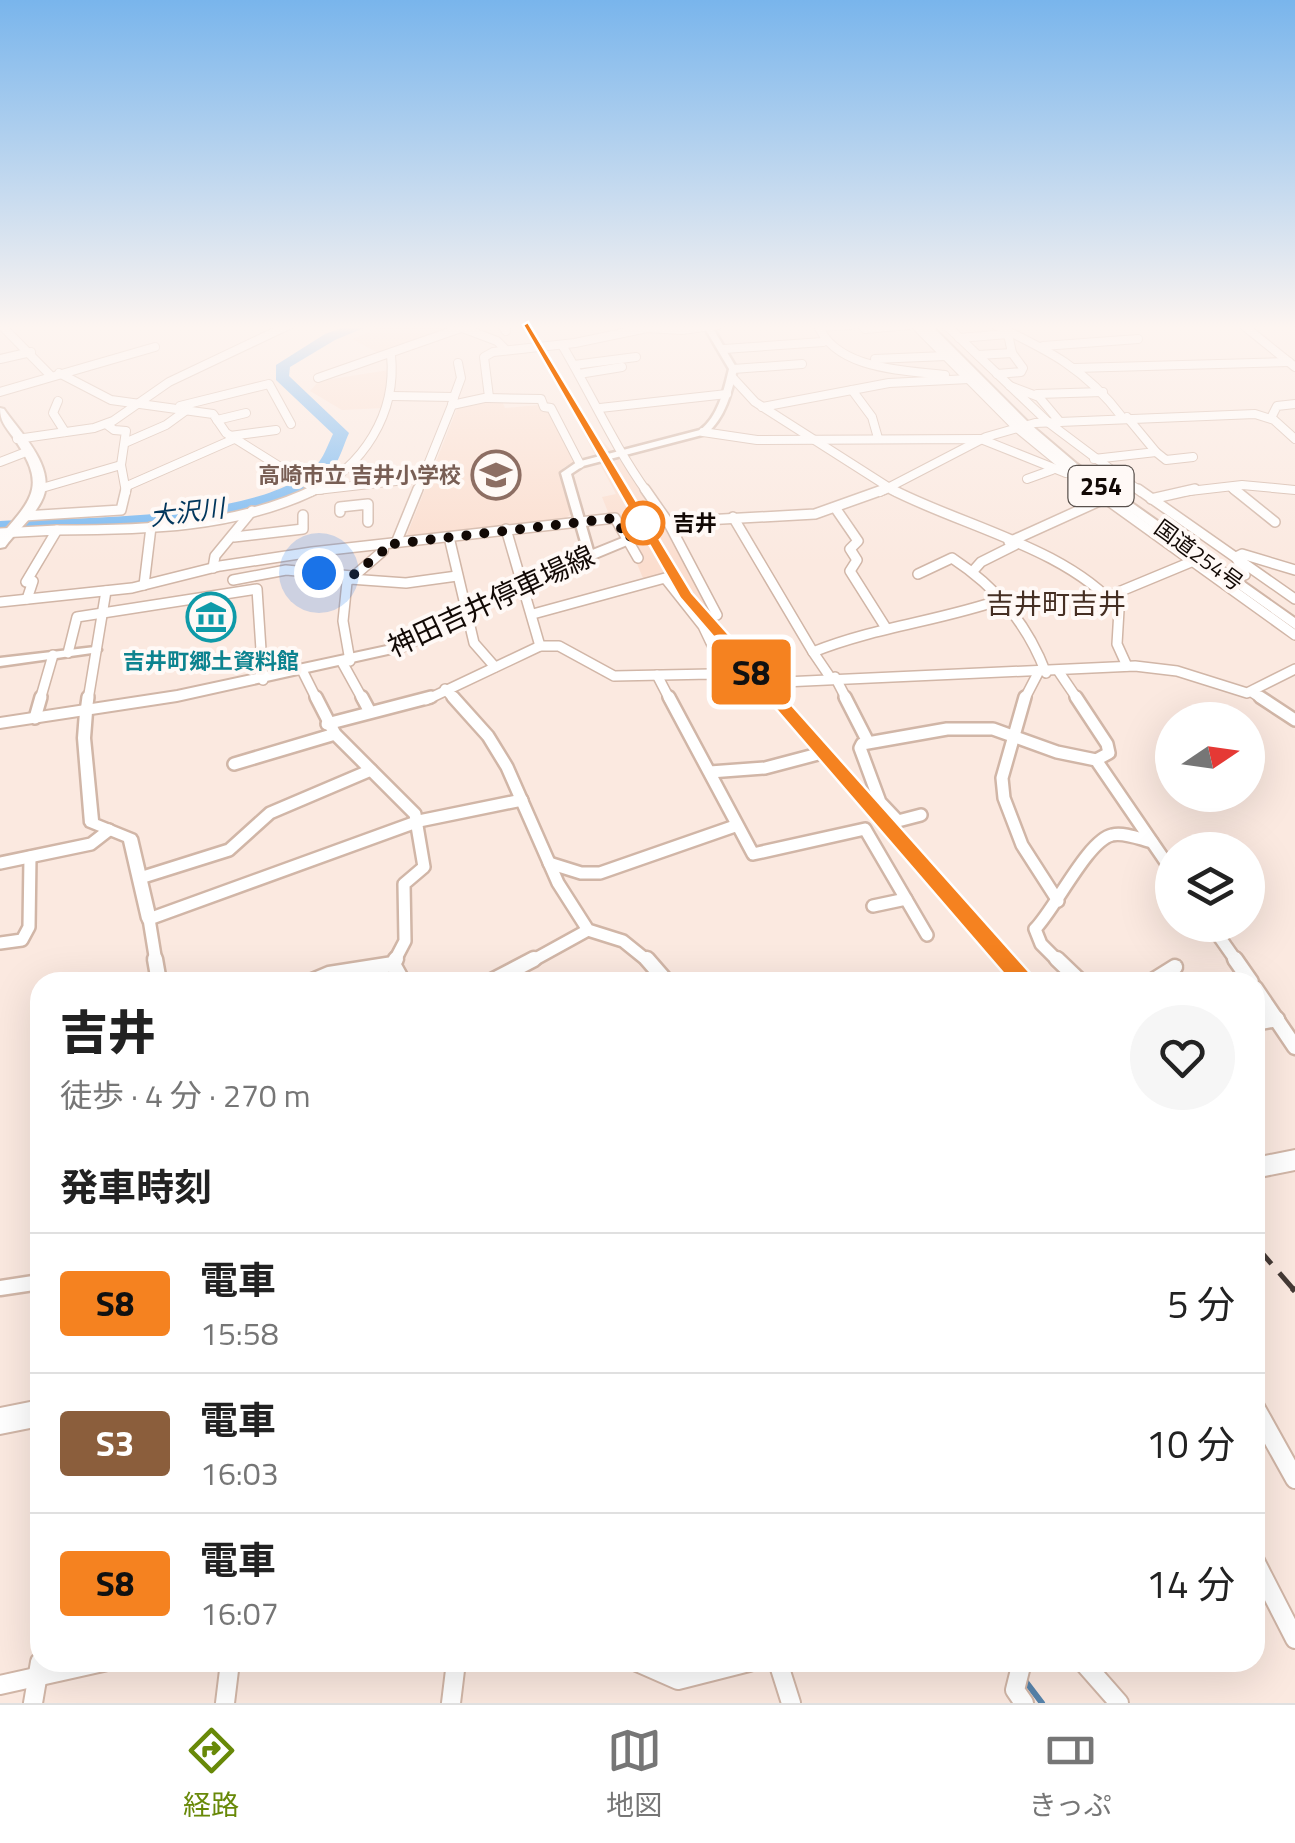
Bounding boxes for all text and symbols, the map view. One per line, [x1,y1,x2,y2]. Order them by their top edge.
school or university icon: 高崎市立 吉井小学校 [470,449,522,501]
place label: 高崎市立 吉井小学校 [258,458,461,492]
road number: 254 [1068,466,1134,506]
water label: 大沢川 [147,488,230,535]
marker: 吉井 [622,502,664,544]
place label: 吉井 [673,506,717,540]
street label: 国道254号 [1147,511,1251,599]
street label: 神田吉井停車場線 [380,534,601,667]
your location [294,548,344,598]
district label: 吉井町吉井 [986,582,1126,625]
museum icon: 吉井町郷土資料館 [185,591,237,643]
line badge: S8 [706,640,796,704]
place label: 吉井町郷土資料館 [123,644,299,678]
text: S8 [732,645,770,699]
north arrow [1155,702,1265,812]
map controls [1155,702,1265,942]
button: layers [1155,832,1265,942]
text: 吉井 [60,996,156,1069]
button: heart [1130,1005,1235,1110]
text: 徒歩 · 4 分 · 270 m [60,1071,311,1119]
text: 発車時刻 [60,1158,212,1216]
text: 電車 [200,1251,276,1309]
text: 5 分 [1167,1275,1235,1333]
text: S8 [96,1276,134,1330]
text: 15:58 [200,1309,279,1357]
text: 電車 [200,1391,276,1449]
text: 10 分 [1146,1415,1235,1473]
text: S3 [96,1416,134,1470]
text: 16:03 [200,1449,279,1497]
text: 電車 [200,1531,276,1589]
text: 14 分 [1146,1555,1235,1613]
text: S8 [96,1556,134,1610]
text: 16:07 [200,1589,279,1637]
tab: 経路 [183,1723,239,1826]
tab: 地図 [606,1723,662,1826]
tab: きっぷ [1029,1723,1112,1826]

